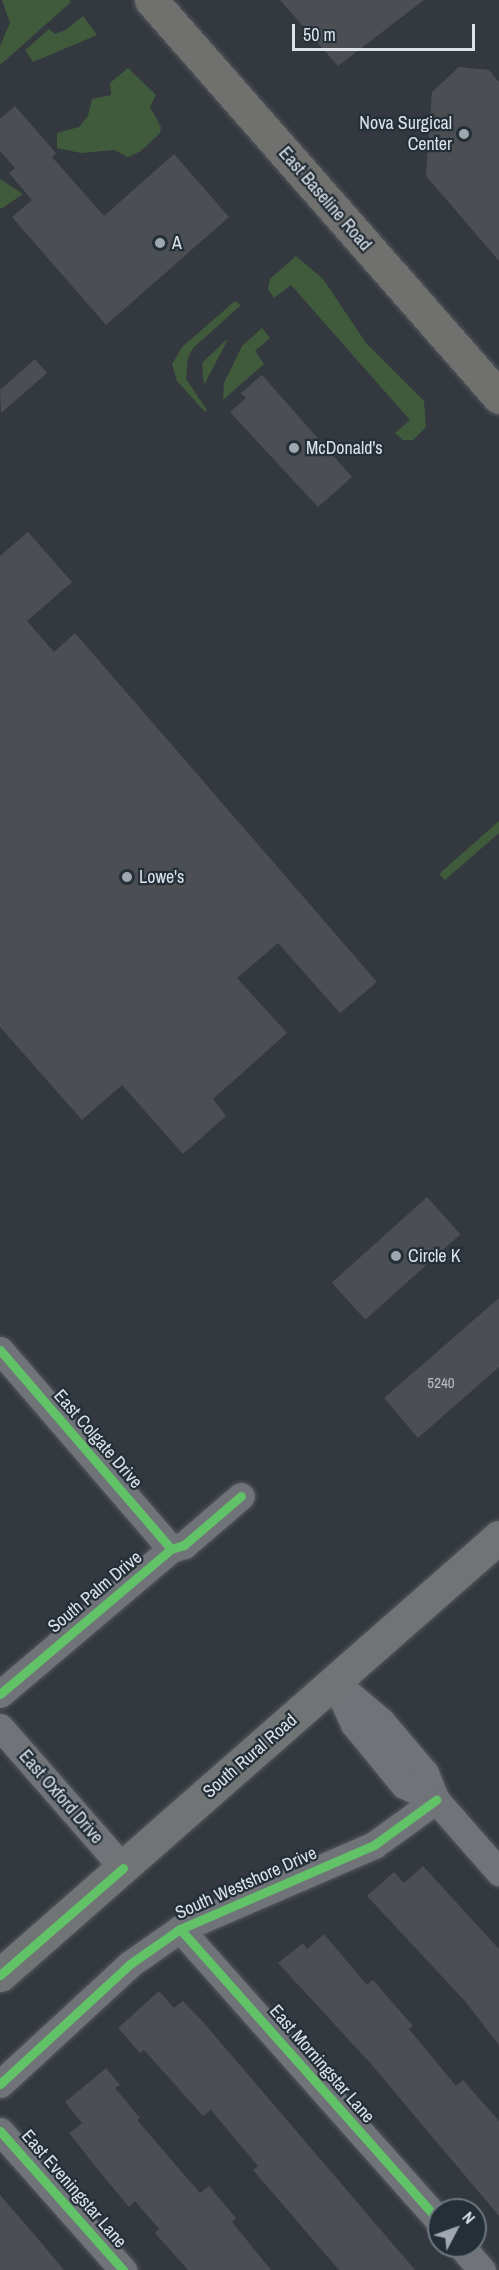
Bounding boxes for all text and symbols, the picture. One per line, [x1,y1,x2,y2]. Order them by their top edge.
scale bar [295,12,478,50]
text: 50 m [303,22,336,47]
place label: Nova Surgical Center [359,113,452,156]
marker: Nova Surgical Center [457,127,471,141]
street label: East Baseline Road [274,143,376,255]
place label: A [172,232,182,254]
marker: A [153,236,167,250]
place label: McDonald's [306,437,383,459]
marker: McDonald's [287,441,301,455]
place label: Lowe's [139,866,184,888]
marker: Lowe's [120,870,134,884]
place label: Circle K [408,1245,460,1267]
marker: Circle K [389,1249,403,1263]
house number: 5240 [427,1374,455,1392]
street label: East Colgate Drive [49,1385,147,1493]
street label: South Palm Drive [44,1547,146,1637]
street label: South Rural Road [199,1709,301,1803]
street label: East Oxford Drive [14,1746,108,1848]
street label: South Westshore Drive [172,1842,320,1924]
street label: East Morningstar Lane [265,2001,379,2127]
street label: East Eveningstar Lane [17,2126,131,2252]
north arrow [427,2198,487,2258]
text: N [458,2207,480,2228]

